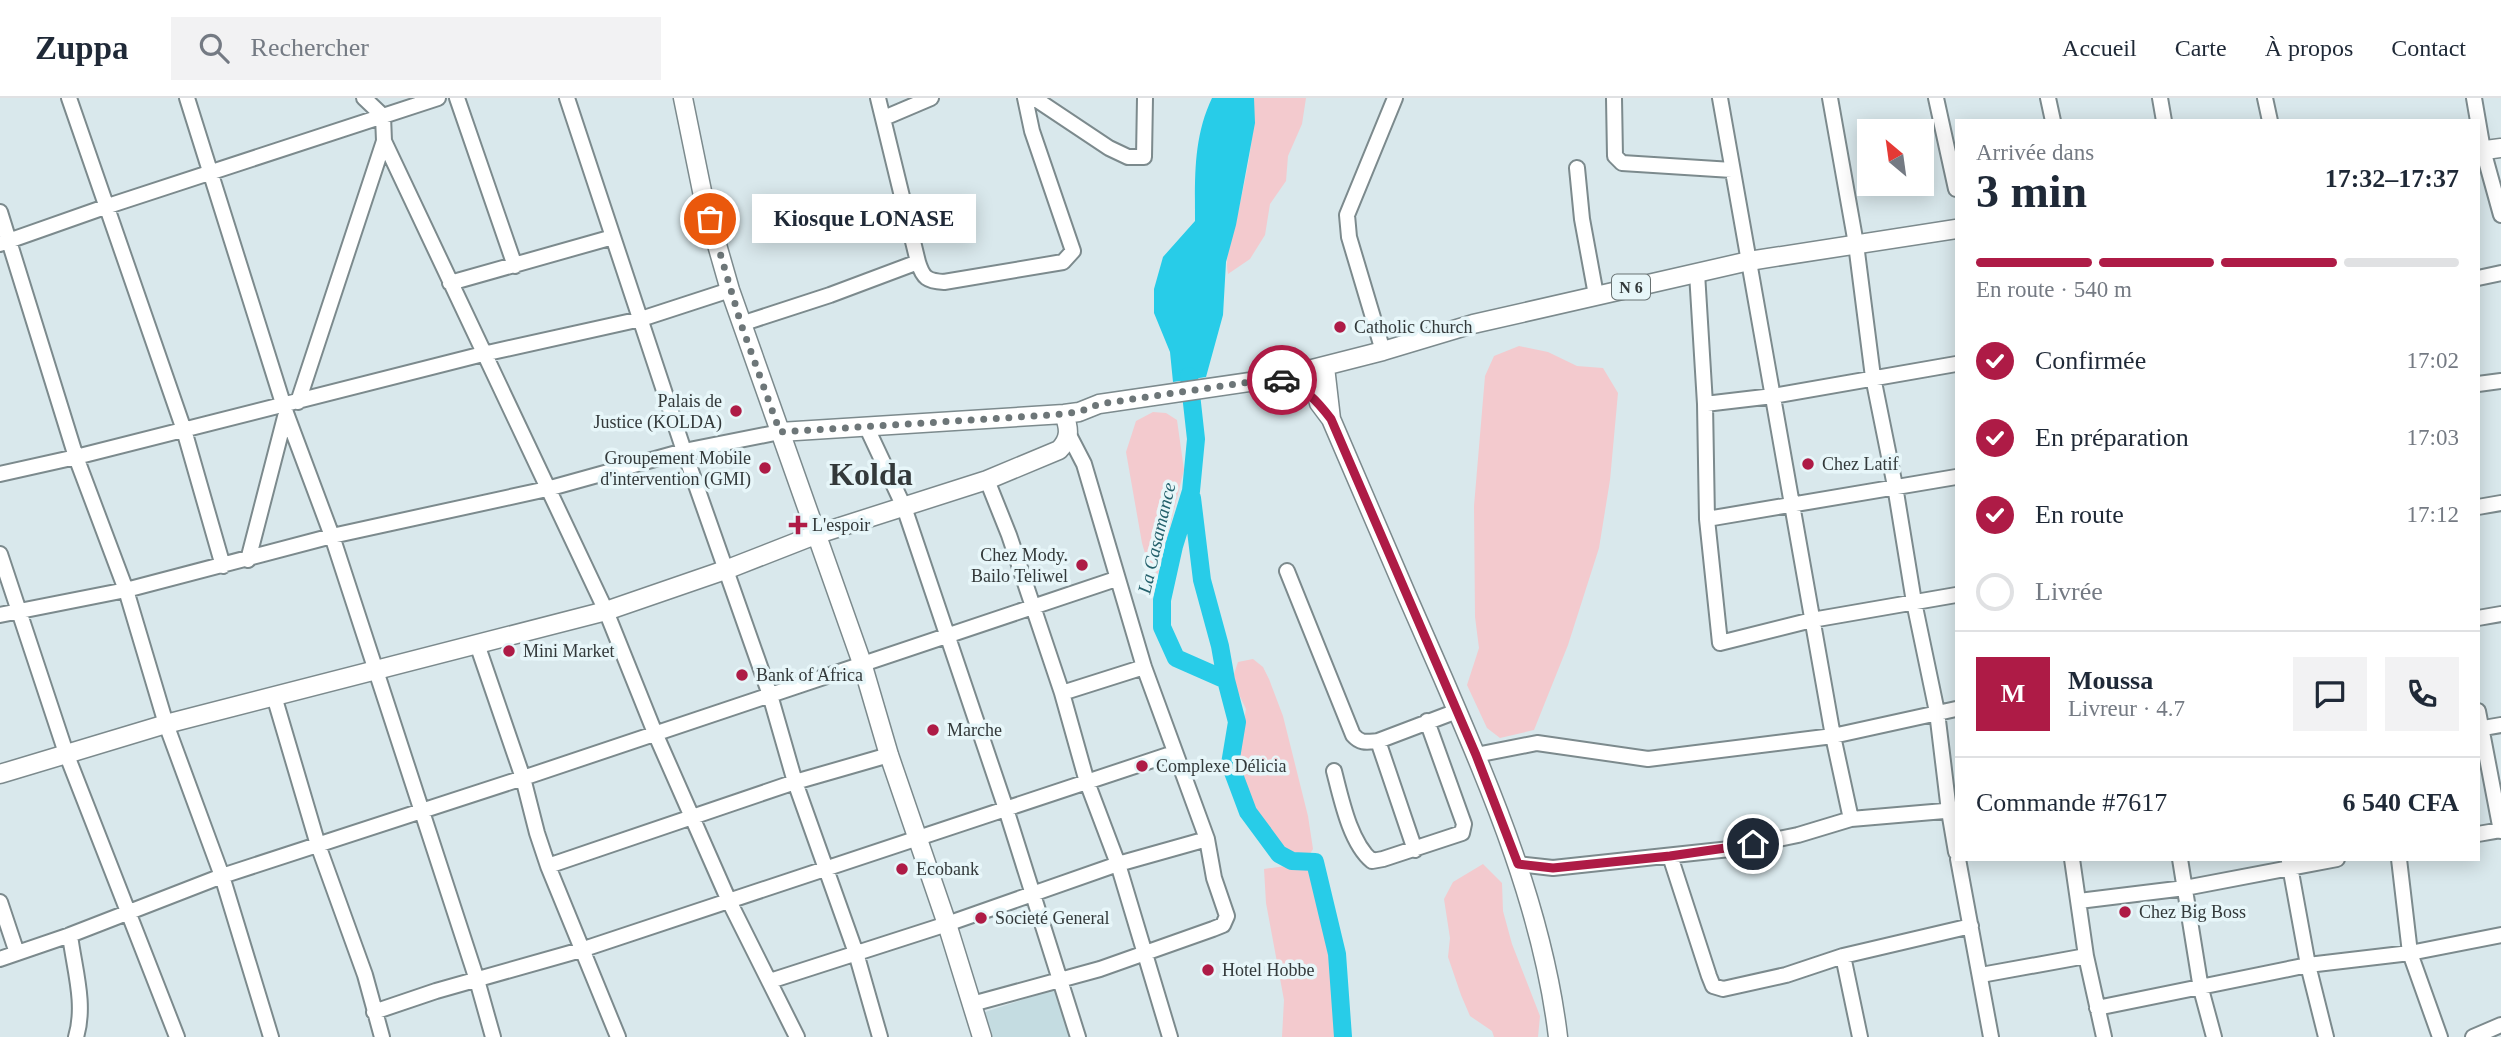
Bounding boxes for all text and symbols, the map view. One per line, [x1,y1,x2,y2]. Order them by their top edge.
search box [171,17,661,80]
icon: search [195,29,233,67]
text: Zuppa [35,30,129,66]
text: Rechercher [251,33,369,62]
text: Accueil [2062,35,2137,61]
text: Carte [2175,35,2227,61]
text: À propos [2265,35,2353,61]
text: Contact [2391,35,2466,61]
north arrow [1857,119,1934,196]
map controls [1857,119,1934,196]
text: Arrivée dans [1976,140,2094,165]
text: 17:32–17:37 [2325,164,2459,193]
text: 3 min [1976,166,2087,217]
pin [680,189,740,249]
callout: Kiosque LONASE [752,194,976,244]
icon: bag [691,200,729,238]
text: Kiosque LONASE [774,206,954,231]
road number: N 6 [1612,274,1650,300]
text: En route · 540 m [1976,277,2132,302]
place label: Catholic Church [1354,317,1472,337]
marker: Catholic Church [1332,319,1348,335]
icon: check [1976,342,2014,380]
courier [1247,345,1317,415]
text: Confirmée [2035,346,2146,375]
text: 17:02 [2407,348,2459,373]
icon: car [1263,361,1301,399]
place label: Palais de Justice (KOLDA) [594,391,722,433]
marker: Palais de Justice (KOLDA) [728,403,744,419]
icon: check [1976,419,2014,457]
text: En préparation [2035,423,2189,452]
text: 17:03 [2407,425,2459,450]
place label: Groupement Mobile d'intervention (GMI) [600,448,751,490]
place label: Chez Latif [1822,454,1898,474]
district label: Kolda [829,456,913,492]
marker: Chez Latif [1800,456,1816,472]
marker: Groupement Mobile d'intervention (GMI) [757,460,773,476]
water label: La Casamance [1133,480,1179,597]
icon: check [1976,496,2014,534]
text: En route [2035,500,2124,529]
text: 17:12 [2407,502,2459,527]
place label: L'espoir [812,515,870,535]
marker: L'espoir [790,517,806,533]
place label: Chez Mody. Bailo Teliwel [971,545,1068,586]
marker: Chez Mody. Bailo Teliwel [1074,557,1090,573]
text: Livrée [2035,577,2103,606]
place label: Mini Market [523,641,615,661]
marker: Mini Market [501,643,517,659]
button: chat [2293,657,2367,731]
button: phone [2385,657,2459,731]
place label: Bank of Africa [756,665,863,685]
text: Moussa [2068,666,2153,695]
marker: Bank of Africa [734,667,750,683]
text: M [2001,679,2025,708]
text: Livreur · 4.7 [2068,696,2185,721]
place label: Marche [947,720,1002,740]
marker: Marche [925,722,941,738]
place label: Complexe Délicia [1156,756,1286,776]
marker: Complexe Délicia [1134,758,1150,774]
text: Commande #7617 [1976,788,2167,817]
text: 6 540 CFA [2342,788,2459,817]
pin [1723,814,1783,874]
icon: home [1734,825,1772,863]
place label: Ecobank [916,859,979,879]
marker: Ecobank [894,861,910,877]
place label: Chez Big Boss [2139,902,2246,922]
marker: Chez Big Boss [2117,904,2133,920]
place label: Societé General [995,908,1109,928]
marker: Societé General [973,910,989,926]
place label: Hotel Hobbe [1222,960,1314,980]
marker: Hotel Hobbe [1200,962,1216,978]

